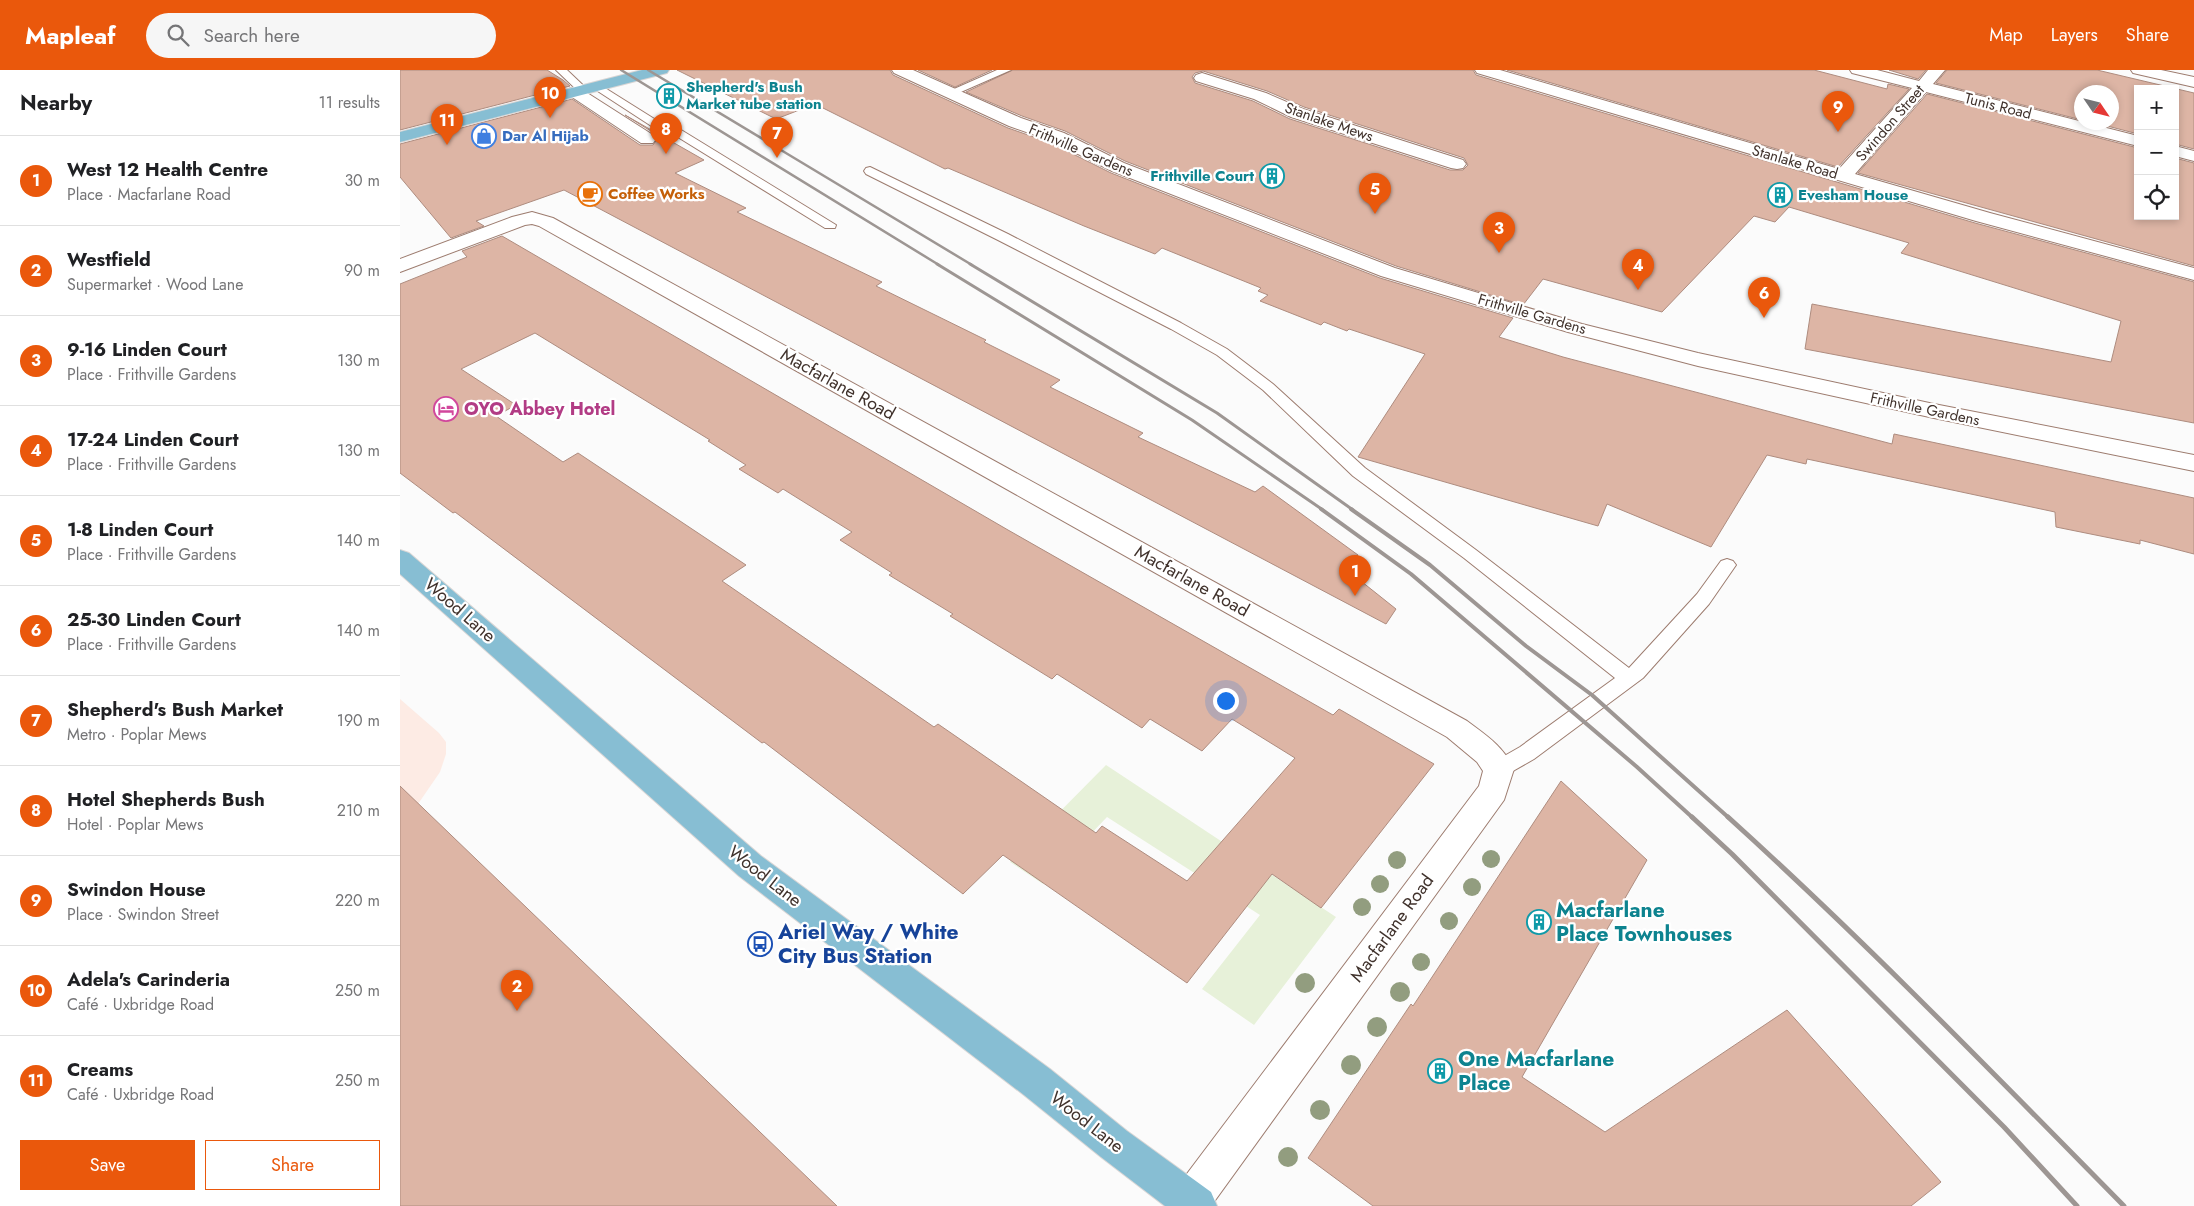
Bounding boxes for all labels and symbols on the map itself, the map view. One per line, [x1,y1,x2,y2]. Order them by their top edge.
place label: Shepherd's Bush Market tube station [686,76,822,115]
pin: 10 [534,77,566,118]
street label: Swindon Street [1850,80,1930,166]
building icon: Shepherd's Bush Market tube station [656,83,682,109]
north arrow [2074,85,2119,130]
street label: Tunis Road [1962,87,2034,125]
pin: 9 [1822,91,1854,132]
street label: Stanlake Mews [1282,97,1376,147]
pin: 11 [431,104,463,145]
pin: 8 [650,113,682,154]
pin: 7 [761,117,793,158]
street label: Frithville Gardens [1025,118,1137,182]
shop icon: Dar Al Hijab [471,123,497,149]
place label: Dar Al Hijab [502,125,589,147]
street label: Stanlake Road [1749,139,1841,185]
building icon: Frithville Court [1259,163,1285,189]
place label: Frithville Court [1150,165,1254,187]
pin: 5 [1359,173,1391,214]
cafe icon: Coffee Works [577,181,603,207]
building icon: Evesham House [1767,182,1793,208]
place label: Coffee Works [608,183,705,205]
place label: Evesham House [1798,184,1909,206]
pin: 3 [1483,212,1515,253]
pin: 4 [1622,249,1654,290]
pin: 6 [1748,277,1780,318]
street label: Frithville Gardens [1475,288,1589,340]
street label: Macfarlane Road [776,342,900,426]
street label: Frithville Gardens [1868,387,1982,431]
hotel icon: OYO Abbey Hotel [433,396,459,422]
place label: OYO Abbey Hotel [464,396,615,422]
street label: Macfarlane Road [1130,539,1254,623]
pin: 1 [1339,555,1371,596]
street label: Wood Lane [419,572,501,648]
your location [1213,688,1239,714]
street label: Wood Lane [723,839,807,913]
street label: Macfarlane Road [1344,869,1440,987]
place label: Macfarlane Place Townhouses [1556,895,1733,949]
building icon: Macfarlane Place Townhouses [1526,909,1552,935]
place label: Ariel Way / White City Bus Station [777,917,958,971]
bus stop icon: Ariel Way / White City Bus Station [747,931,773,957]
pin: 2 [501,970,533,1011]
place label: One Macfarlane Place [1458,1044,1614,1098]
building icon: One Macfarlane Place [1427,1058,1453,1084]
street label: Wood Lane [1045,1085,1129,1159]

